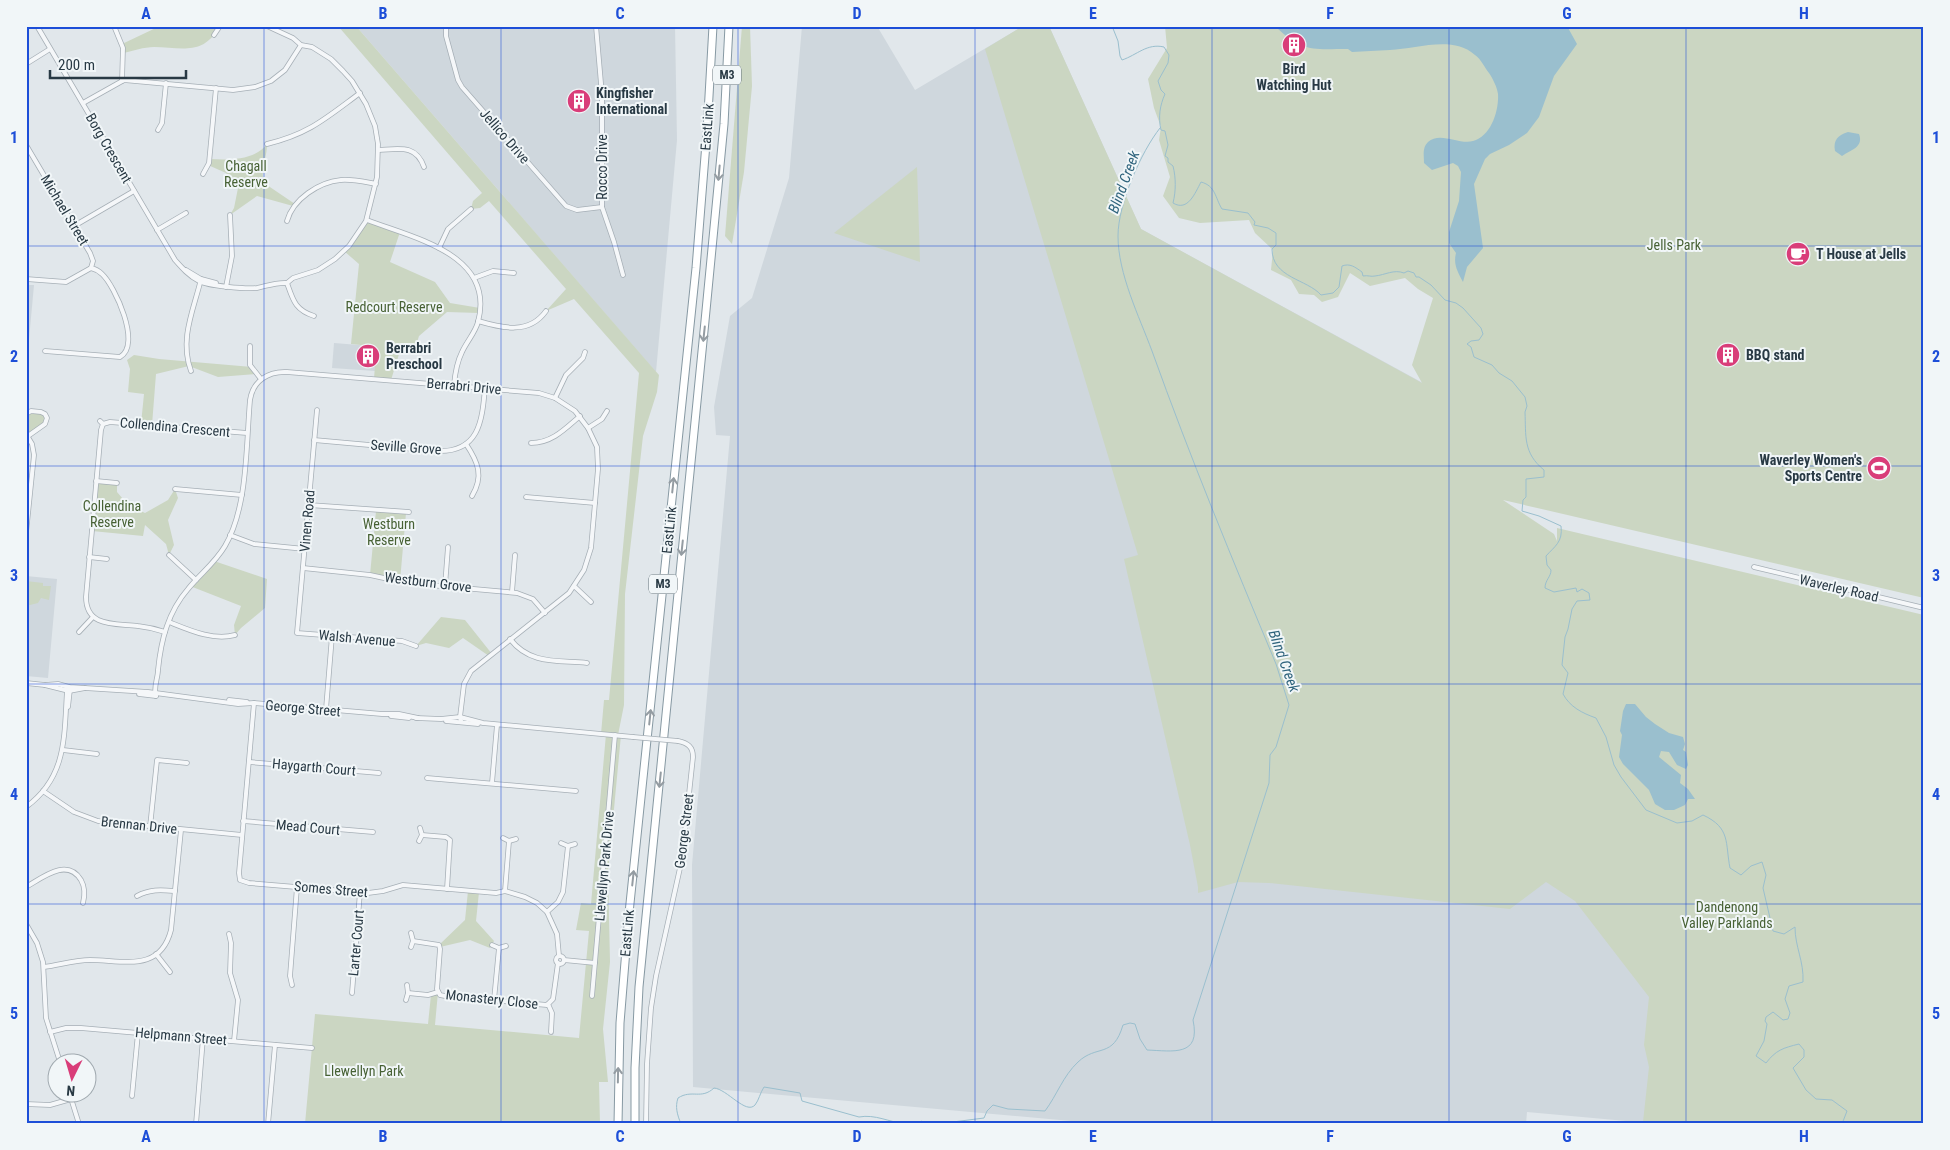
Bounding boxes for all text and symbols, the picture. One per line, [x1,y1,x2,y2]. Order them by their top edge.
text: A [141,4,151,23]
text: B [379,4,388,23]
text: C [615,4,625,23]
text: D [852,4,862,23]
text: E [1089,4,1097,23]
text: F [1326,4,1334,23]
text: G [1562,4,1572,23]
text: H [1799,4,1809,23]
building icon: Bird Watching Hut [1281,32,1307,58]
scale bar [50,48,186,80]
text: 200 m [58,56,95,74]
place label: Bird Watching Hut [1257,61,1331,93]
road number: M3 [713,66,741,84]
place label: Kingfisher International [596,85,668,117]
building icon: Kingfisher International [566,88,592,114]
street label: EastLink [697,102,717,151]
street label: Jellico Drive [477,105,534,167]
street label: Borg Crescent [83,110,135,186]
text: 1 [10,128,18,147]
text: 1 [1932,128,1940,147]
street label: Rocco Drive [594,134,610,200]
water label: Blind Creek [1104,148,1144,216]
park label: Chagall Reserve [224,158,268,190]
one-way arrow [714,164,724,180]
street label: Michael Street [38,172,92,248]
park label: Jells Park [1647,237,1702,253]
cafe icon: T House at Jells [1785,241,1811,267]
place label: T House at Jells [1816,246,1906,262]
park label: Redcourt Reserve [346,299,443,315]
one-way arrow [699,326,709,342]
place label: Berrabri Preschool [386,340,442,372]
building icon: BBQ stand [1715,342,1741,368]
building icon: Berrabri Preschool [355,343,381,369]
text: 2 [10,347,18,366]
place label: BBQ stand [1746,347,1805,363]
text: 2 [1932,347,1940,366]
street label: Berrabri Drive [426,375,502,397]
street label: Collendina Crescent [119,414,231,440]
street label: Seville Grove [370,437,442,457]
place label: Waverley Women's Sports Centre [1759,452,1862,484]
sports icon: Waverley Women's Sports Centre [1866,455,1892,481]
one-way arrow [669,478,678,494]
street label: Vinen Road [296,489,318,553]
park label: Collendina Reserve [83,498,141,530]
street label: EastLink [659,505,679,554]
park label: Westburn Reserve [363,516,415,548]
one-way arrow [677,540,687,556]
text: 3 [10,566,18,585]
text: 3 [1932,566,1940,585]
street label: Westburn Grove [384,569,473,595]
street label: Waverley Road [1798,571,1880,605]
road number: M3 [649,574,677,594]
street label: Walsh Avenue [318,627,396,649]
water label: Blind Creek [1264,627,1304,695]
street label: George Street [265,697,341,719]
one-way arrow [645,709,655,725]
street label: Haygarth Court [272,755,356,779]
one-way arrow [655,771,665,787]
text: 4 [10,785,18,804]
text: 4 [1932,785,1940,804]
street label: George Street [671,793,697,869]
street label: Llewellyn Park Drive [591,810,617,922]
street label: Brennan Drive [100,813,178,837]
street label: Mead Court [275,816,341,838]
one-way arrow [628,870,638,886]
street label: Somes Street [294,878,368,900]
park label: Dandenong Valley Parklands [1681,899,1773,931]
street label: EastLink [617,908,637,957]
street label: Larter Court [345,909,367,977]
street label: Monastery Close [445,986,539,1012]
text: 5 [10,1004,18,1023]
text: 5 [1932,1004,1940,1023]
street label: Helpmann Street [134,1024,228,1048]
north arrow [48,1052,98,1102]
park label: Llewellyn Park [324,1063,404,1079]
one-way arrow [613,1067,623,1084]
text: N [66,1083,76,1099]
text: A [141,1127,151,1146]
text: B [379,1127,388,1146]
text: C [615,1127,625,1146]
text: D [852,1127,862,1146]
text: E [1089,1127,1097,1146]
text: F [1326,1127,1334,1146]
text: G [1562,1127,1572,1146]
text: H [1799,1127,1809,1146]

